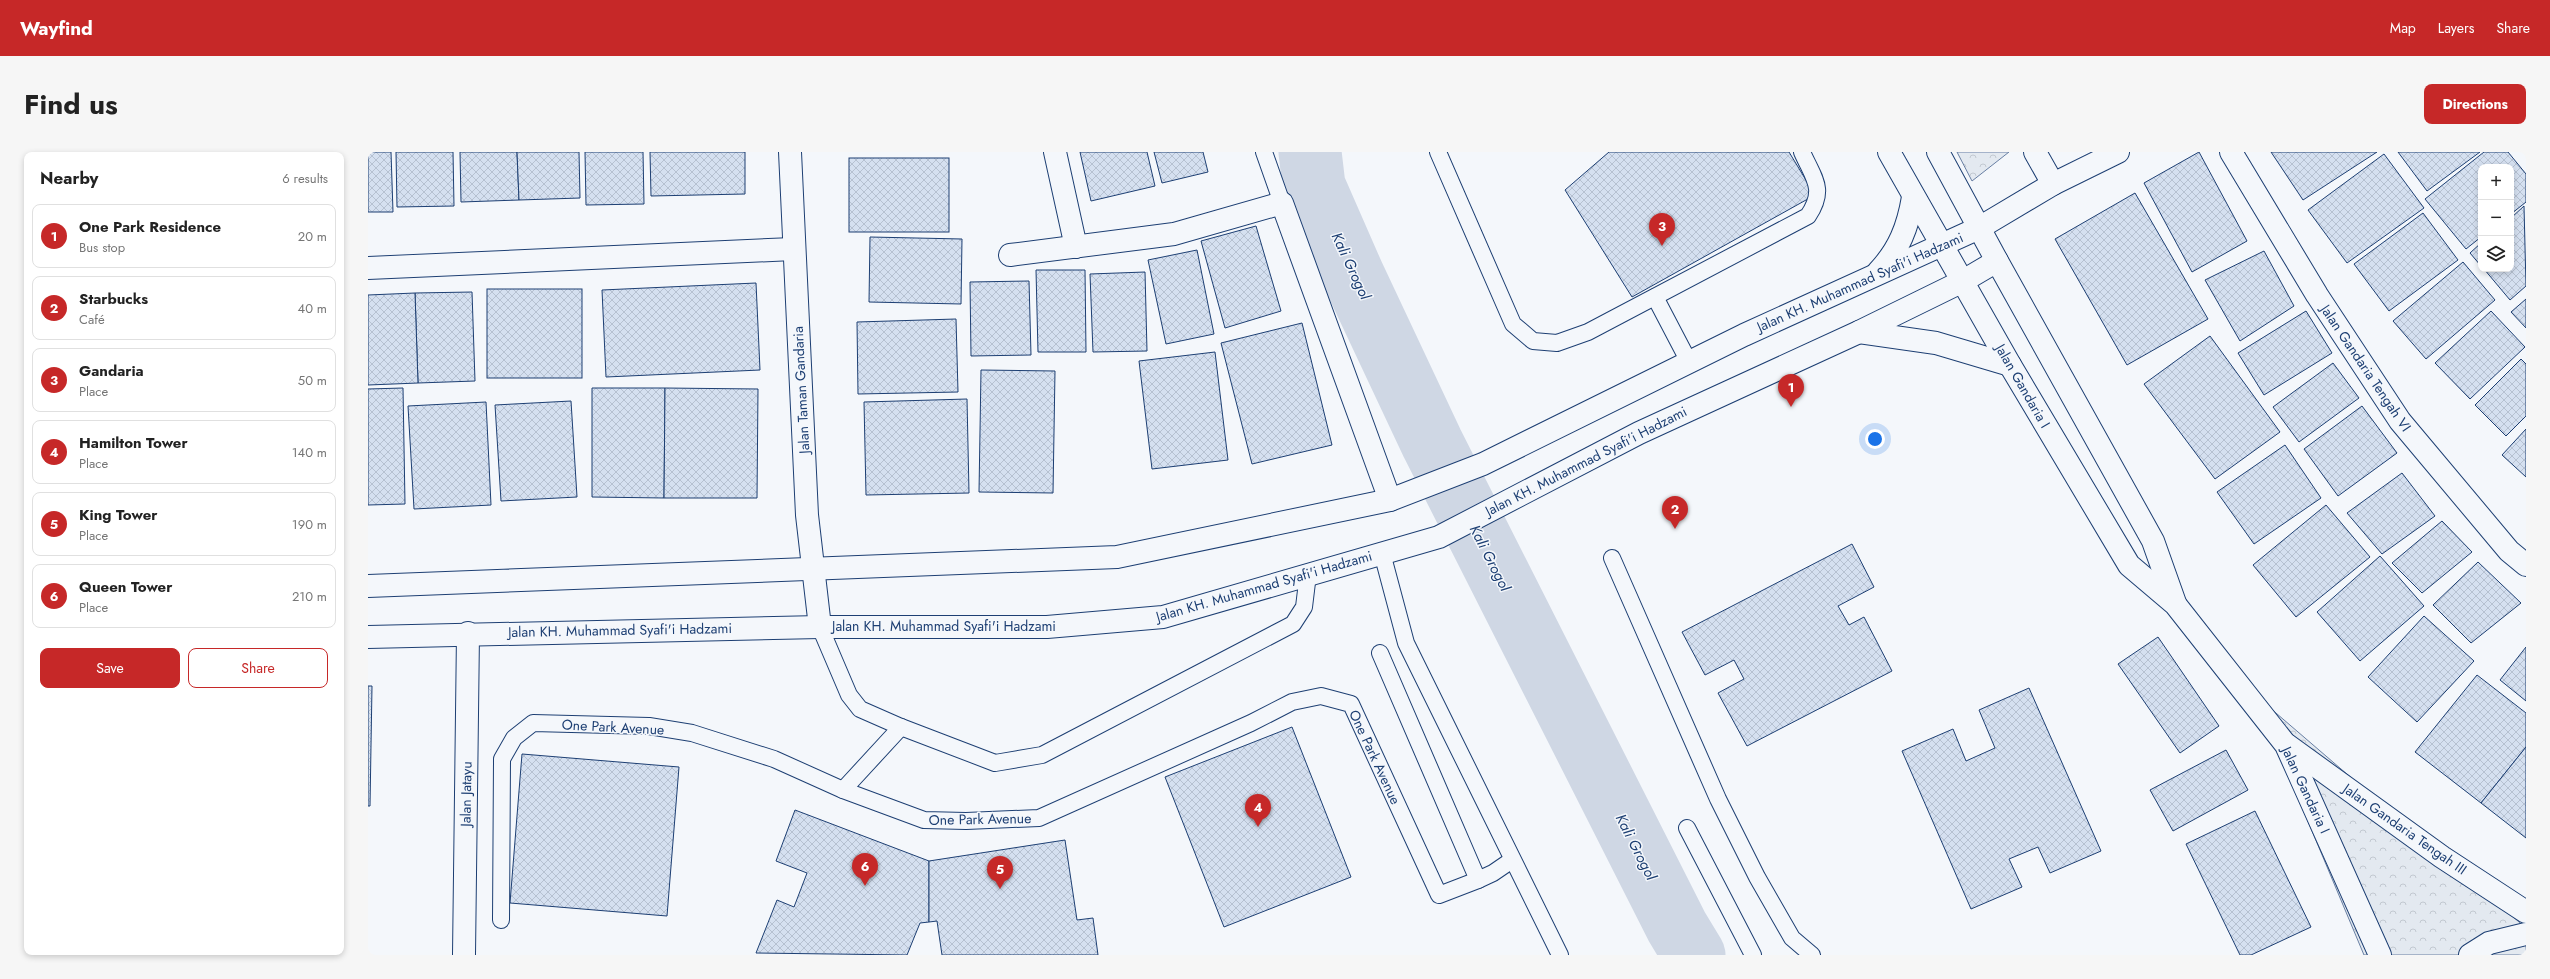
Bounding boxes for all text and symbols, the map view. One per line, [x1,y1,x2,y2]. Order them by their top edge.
text: Wayfind [20,15,93,42]
text: Map [2390,18,2416,38]
text: Layers [2438,18,2474,38]
text: Share [2496,18,2530,38]
text: Find us [24,84,118,125]
button: Directions [2424,84,2526,124]
map controls [2478,164,2514,272]
button: + [2478,164,2514,200]
text: Nearby [40,166,98,190]
text: 6 results [282,169,328,188]
button: − [2478,200,2514,236]
pin: 3 [1649,213,1675,246]
text: One Park Residence [79,216,221,238]
text: 1 [51,227,57,246]
text: 20 m [298,227,327,246]
street label: Jalan KH. Muhammad Syafi'i Hadzami [1752,227,1966,337]
water label: Kali Grogol [1326,229,1376,304]
button: layers [2478,236,2514,272]
text: Bus stop [79,238,125,257]
text: Starbucks [79,288,148,310]
text: 2 [50,299,58,318]
text: 40 m [298,299,327,318]
street label: Jalan Gandaria Tengah VI [2315,299,2416,435]
text: Café [79,310,105,329]
street label: Jalan Taman Gandaria [788,326,814,456]
street label: Jalan Gandaria I [1990,339,2055,432]
text: Gandaria [79,360,144,382]
text: 3 [50,371,58,390]
text: 50 m [298,371,327,390]
pin: 1 [1778,374,1804,407]
text: Place [79,382,108,401]
street label: Jalan KH. Muhammad Syafi'i Hadzami [1480,401,1690,522]
your location [1865,429,1885,449]
text: Hamilton Tower [79,432,188,454]
text: 4 [49,443,59,462]
text: 140 m [292,443,327,462]
text: Place [79,454,108,473]
pin: 2 [1662,496,1688,529]
text: King Tower [79,504,157,526]
text: 5 [50,515,58,534]
text: 190 m [292,515,327,534]
water label: Kali Grogol [1464,521,1516,596]
text: Place [79,526,108,545]
street label: Jalan KH. Muhammad Syafi'i Hadzami [1152,546,1374,627]
text: Queen Tower [79,576,172,598]
text: 6 [50,587,58,606]
text: 210 m [292,587,327,606]
text: Place [79,598,108,617]
street label: Jalan KH. Muhammad Syafi'i Hadzami [830,616,1056,636]
street label: Jalan KH. Muhammad Syafi'i Hadzami [506,618,732,642]
button: Save [40,648,180,688]
button: Share [188,648,328,688]
street label: One Park Avenue [1344,706,1406,808]
street label: One Park Avenue [561,714,665,740]
street label: Jalan Gandaria I [2276,741,2335,837]
street label: Jalan Jatayu [455,761,477,829]
street label: Jalan Gandaria Tengah III [2337,778,2471,879]
pin: 4 [1245,794,1271,827]
street label: One Park Avenue [929,808,1031,830]
water label: Kali Grogol [1610,810,1662,885]
pin: 6 [852,853,878,886]
pin: 5 [987,856,1013,889]

